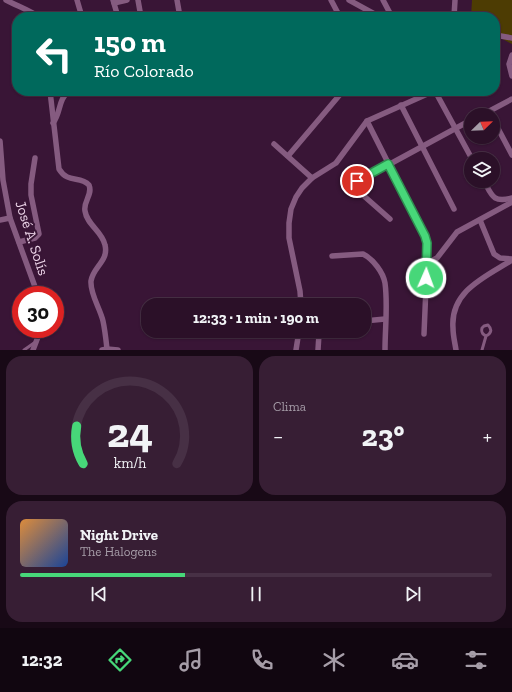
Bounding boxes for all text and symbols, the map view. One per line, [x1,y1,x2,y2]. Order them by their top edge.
text: 150 m [94,26,166,59]
icon: left [28,28,80,80]
text: Río Colorado [94,60,194,82]
north arrow [464,108,500,144]
map controls [464,108,500,188]
button: layers [464,152,500,188]
pin [340,164,374,198]
icon: arrive [346,170,368,192]
street label: José A. Solís [11,198,53,278]
position arrow [405,257,447,299]
speed limit sign: 30 [12,286,64,338]
text: 12:33 · 1 min · 190 m [193,309,319,327]
text: Clima [273,399,306,414]
text: 24 [106,407,153,457]
text: 23° [362,418,405,454]
text: − [273,423,283,450]
text: + [483,423,492,450]
text: km/h [113,454,146,471]
text: Night Drive [80,526,158,544]
text: The Halogens [80,544,157,559]
icon: previous [88,583,110,605]
icon: pause [245,583,267,605]
icon: next [402,583,424,605]
icon: directions [106,646,134,674]
icon: music [177,646,205,674]
icon: phone [248,646,276,674]
icon: climate [320,646,348,674]
icon: car [391,646,419,674]
icon: filters [462,646,490,674]
text: 12:32 [22,649,62,671]

